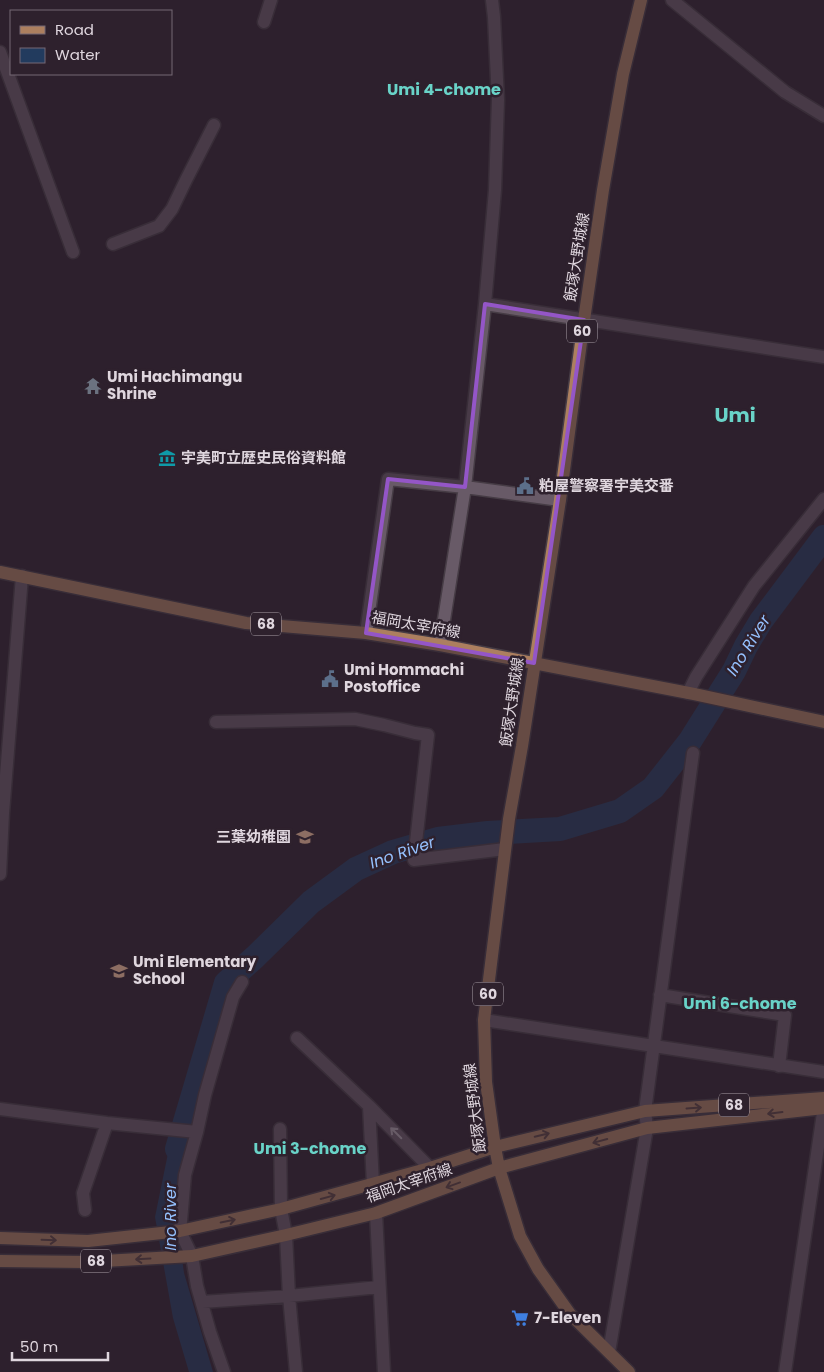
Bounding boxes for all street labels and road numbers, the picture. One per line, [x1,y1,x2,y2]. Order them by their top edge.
street label: 飯塚大野城線 [559,211,594,303]
road number: 60 [567,320,597,342]
street label: 福岡太宰府線 [370,606,462,643]
road number: 68 [251,612,281,636]
street label: 飯塚大野城線 [495,656,528,748]
road number: 60 [473,982,503,1006]
street label: 飯塚大野城線 [459,1062,490,1154]
road number: 68 [719,1094,749,1116]
street label: 福岡太宰府線 [363,1158,455,1207]
road number: 68 [81,1250,111,1272]

